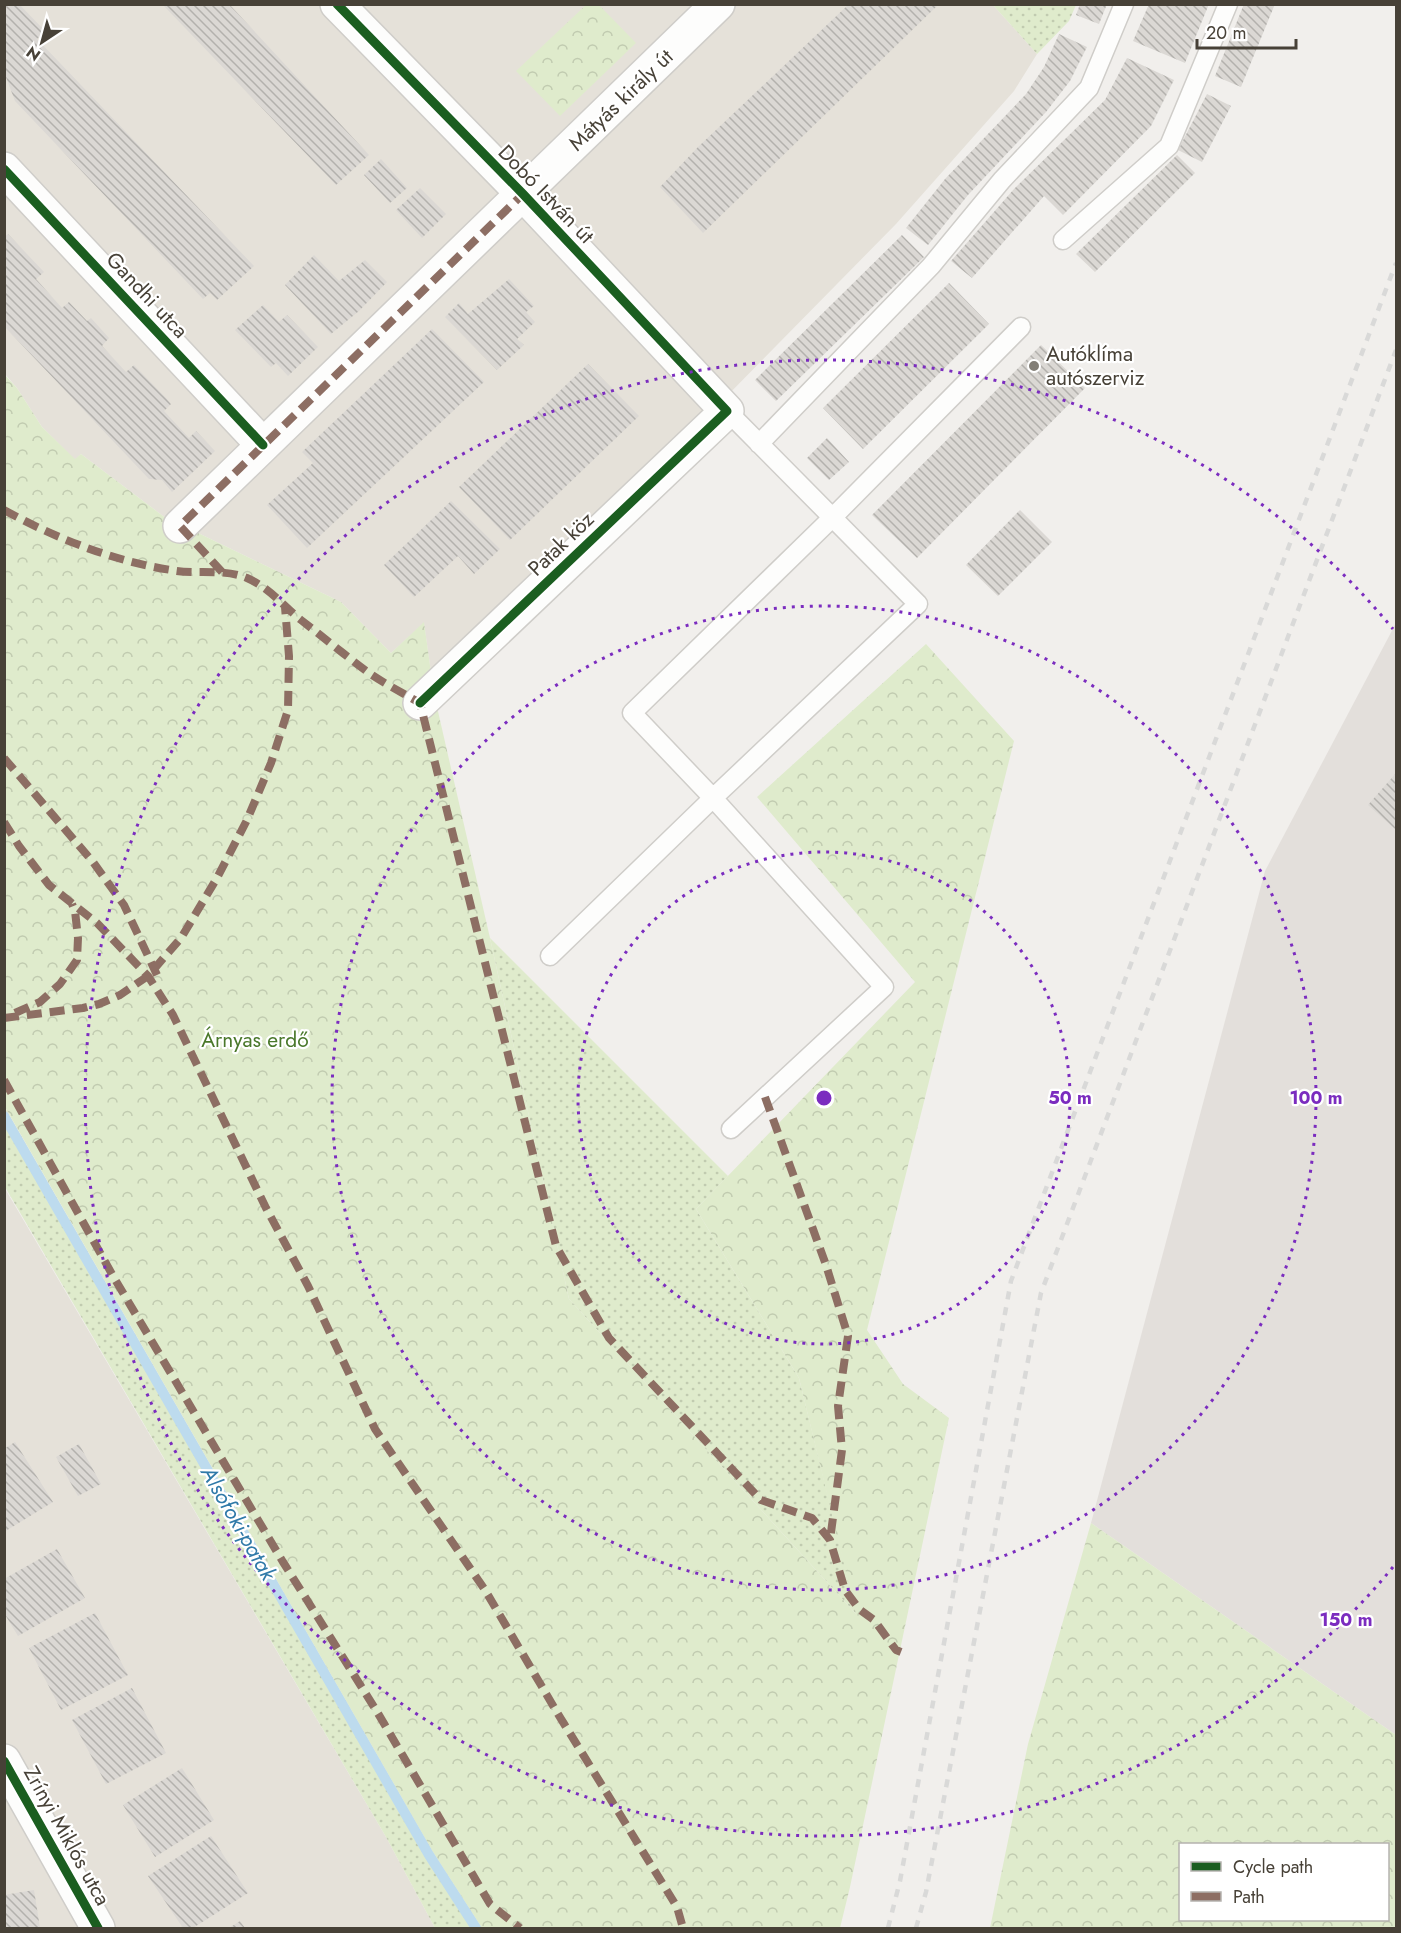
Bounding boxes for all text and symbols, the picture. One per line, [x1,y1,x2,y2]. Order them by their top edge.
north arrow [12,12,72,72]
scale bar [1197,12,1296,50]
text: 20 m [1206,20,1246,46]
text: N [22,41,45,67]
street label: Mátyás király út [562,42,680,158]
street label: Dobó István út [491,138,601,250]
street label: Gandhi utca [99,245,195,345]
place label: Autóklíma autószerviz [1046,339,1145,393]
marker: Autóklíma autószerviz [1027,359,1041,373]
street label: Patak köz [521,505,601,583]
park label: Árnyas erdő [201,1025,309,1055]
text: 50 m [1048,1085,1092,1111]
text: 100 m [1289,1085,1343,1111]
centre of rings [814,1088,834,1108]
water label: Alsófoki-patak [193,1459,286,1588]
text: 150 m [1320,1607,1372,1633]
street label: Zrínyi Miklós utca [16,1761,118,1911]
legend [1179,1843,1389,1921]
text: Cycle path [1233,1854,1313,1880]
text: Path [1233,1884,1265,1910]

